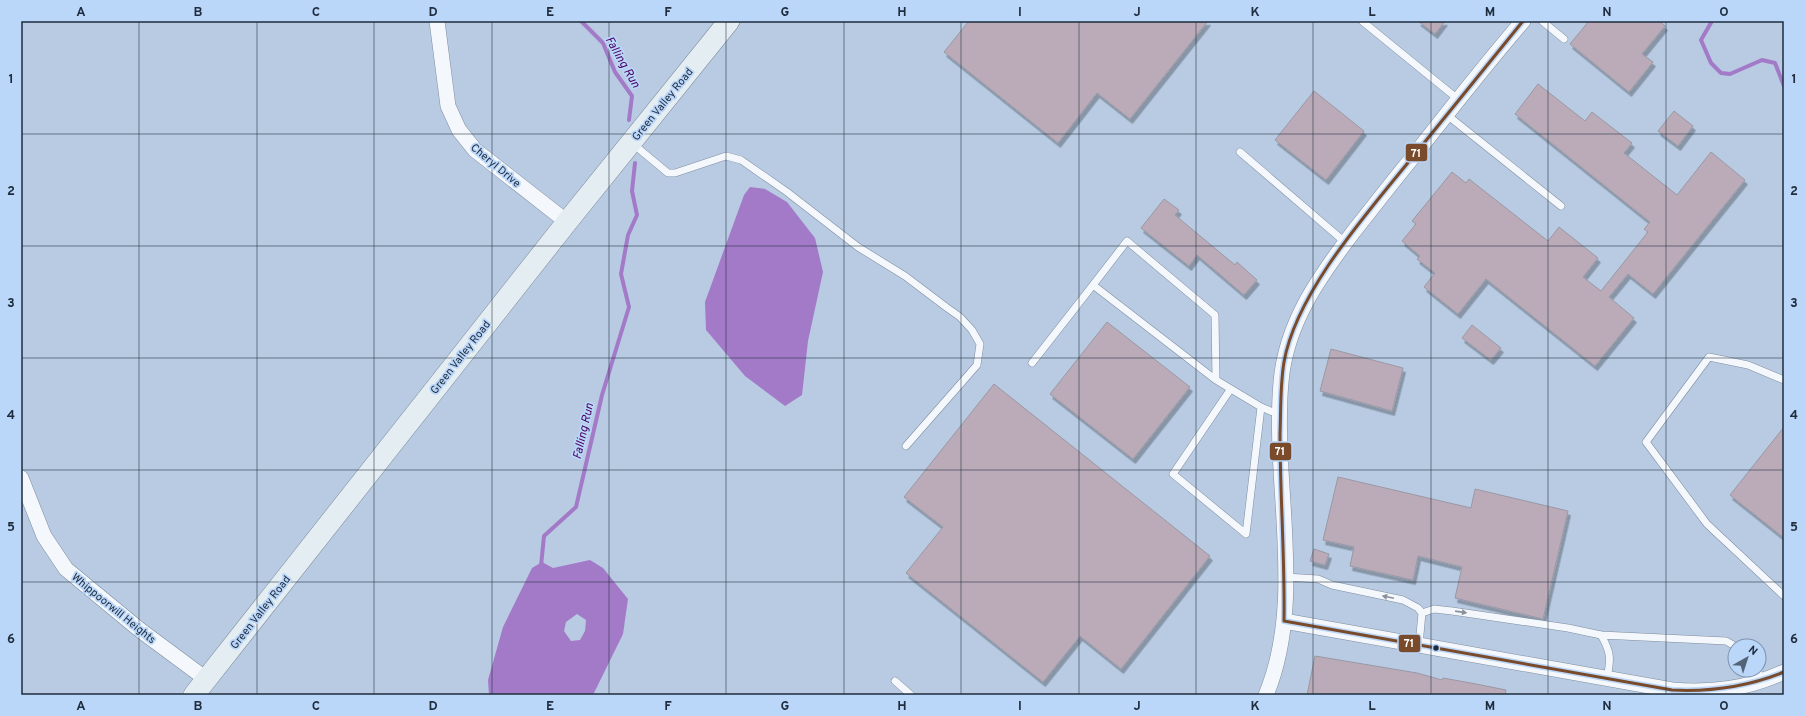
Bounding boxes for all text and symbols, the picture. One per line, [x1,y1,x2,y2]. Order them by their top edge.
text: A [76,5,86,21]
text: B [194,5,203,21]
text: C [312,5,320,21]
text: D [428,5,438,21]
text: E [546,5,554,21]
text: F [664,5,672,21]
text: G [781,5,790,21]
text: H [897,5,907,21]
text: I [1018,5,1022,21]
text: J [1133,5,1141,21]
text: K [1250,5,1260,21]
text: L [1368,5,1376,21]
text: M [1485,5,1495,21]
text: N [1602,5,1612,21]
text: O [1719,5,1729,21]
water label: Falling Run [601,34,644,92]
street label: Green Valley Road [629,65,696,144]
text: 1 [8,72,14,88]
text: 1 [1791,72,1797,88]
street label: Cheryl Drive [467,141,523,191]
line badge: 71 [1405,143,1428,162]
text: 71 [1411,147,1421,161]
text: 2 [7,184,15,200]
text: 2 [1790,184,1798,200]
text: 3 [7,296,15,312]
text: 3 [1790,296,1798,312]
street label: Green Valley Road [428,318,494,397]
water label: Falling Run [570,401,598,461]
text: 4 [7,408,15,424]
text: 4 [1790,408,1798,424]
line badge: 71 [1269,442,1292,461]
text: 71 [1275,445,1285,459]
text: 5 [7,520,15,536]
text: 5 [1790,520,1798,536]
street label: Whippoorwill Heights [68,570,158,647]
street label: Green Valley Road [228,573,294,652]
one-way arrow [1382,593,1394,599]
one-way arrow [1454,609,1467,615]
text: 6 [7,632,15,648]
text: 6 [1790,632,1798,648]
line badge: 71 [1398,634,1421,653]
text: 71 [1404,637,1414,651]
north arrow [1727,638,1767,678]
unlabelled marker [1431,643,1441,653]
text: N [1745,643,1760,659]
text: A [76,699,86,715]
text: B [194,699,203,715]
text: C [312,699,320,715]
text: D [428,699,438,715]
text: E [546,699,554,715]
text: F [664,699,672,715]
text: G [781,699,790,715]
text: H [897,699,907,715]
text: I [1018,699,1022,715]
text: J [1133,699,1141,715]
text: K [1250,699,1260,715]
text: L [1368,699,1376,715]
text: M [1485,699,1495,715]
text: N [1602,699,1612,715]
text: O [1719,699,1729,715]

